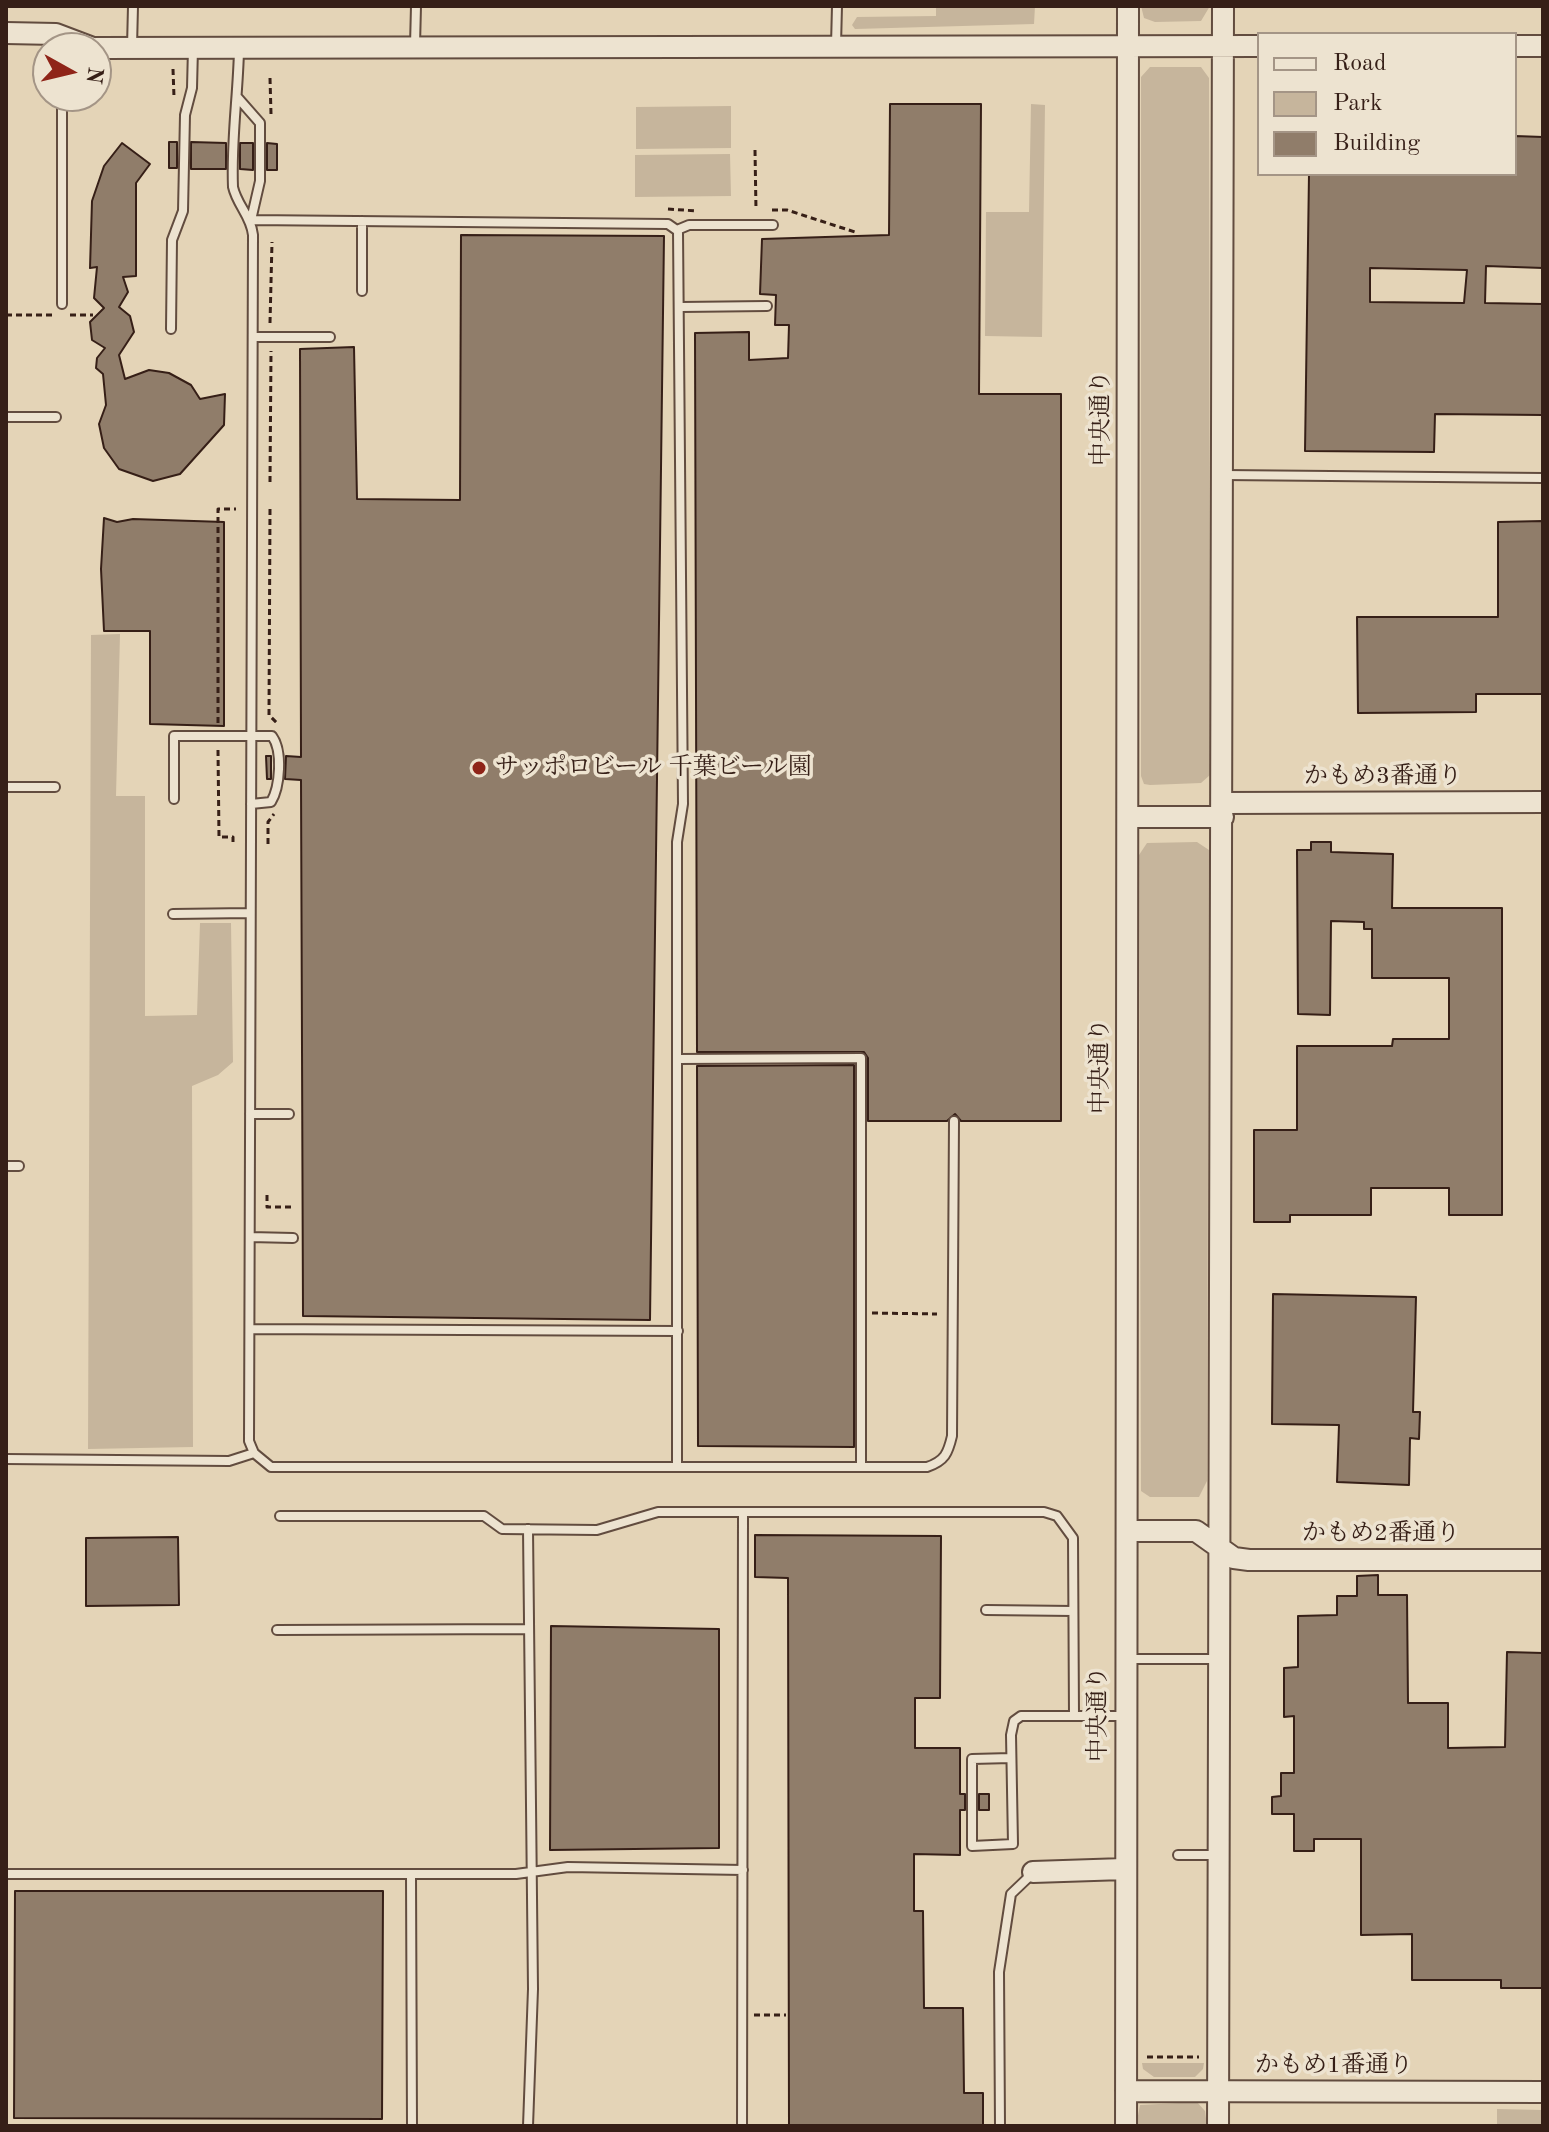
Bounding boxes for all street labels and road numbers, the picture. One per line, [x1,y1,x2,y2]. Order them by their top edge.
street label: 中央通り [1088,370,1116,466]
street label: かもめ3番通り [1304,763,1462,791]
street label: 中央通り [1087,1018,1115,1114]
street label: かもめ2番通り [1302,1520,1460,1548]
street label: 中央通り [1085,1666,1113,1762]
street label: かもめ1番通り [1255,2052,1413,2080]

